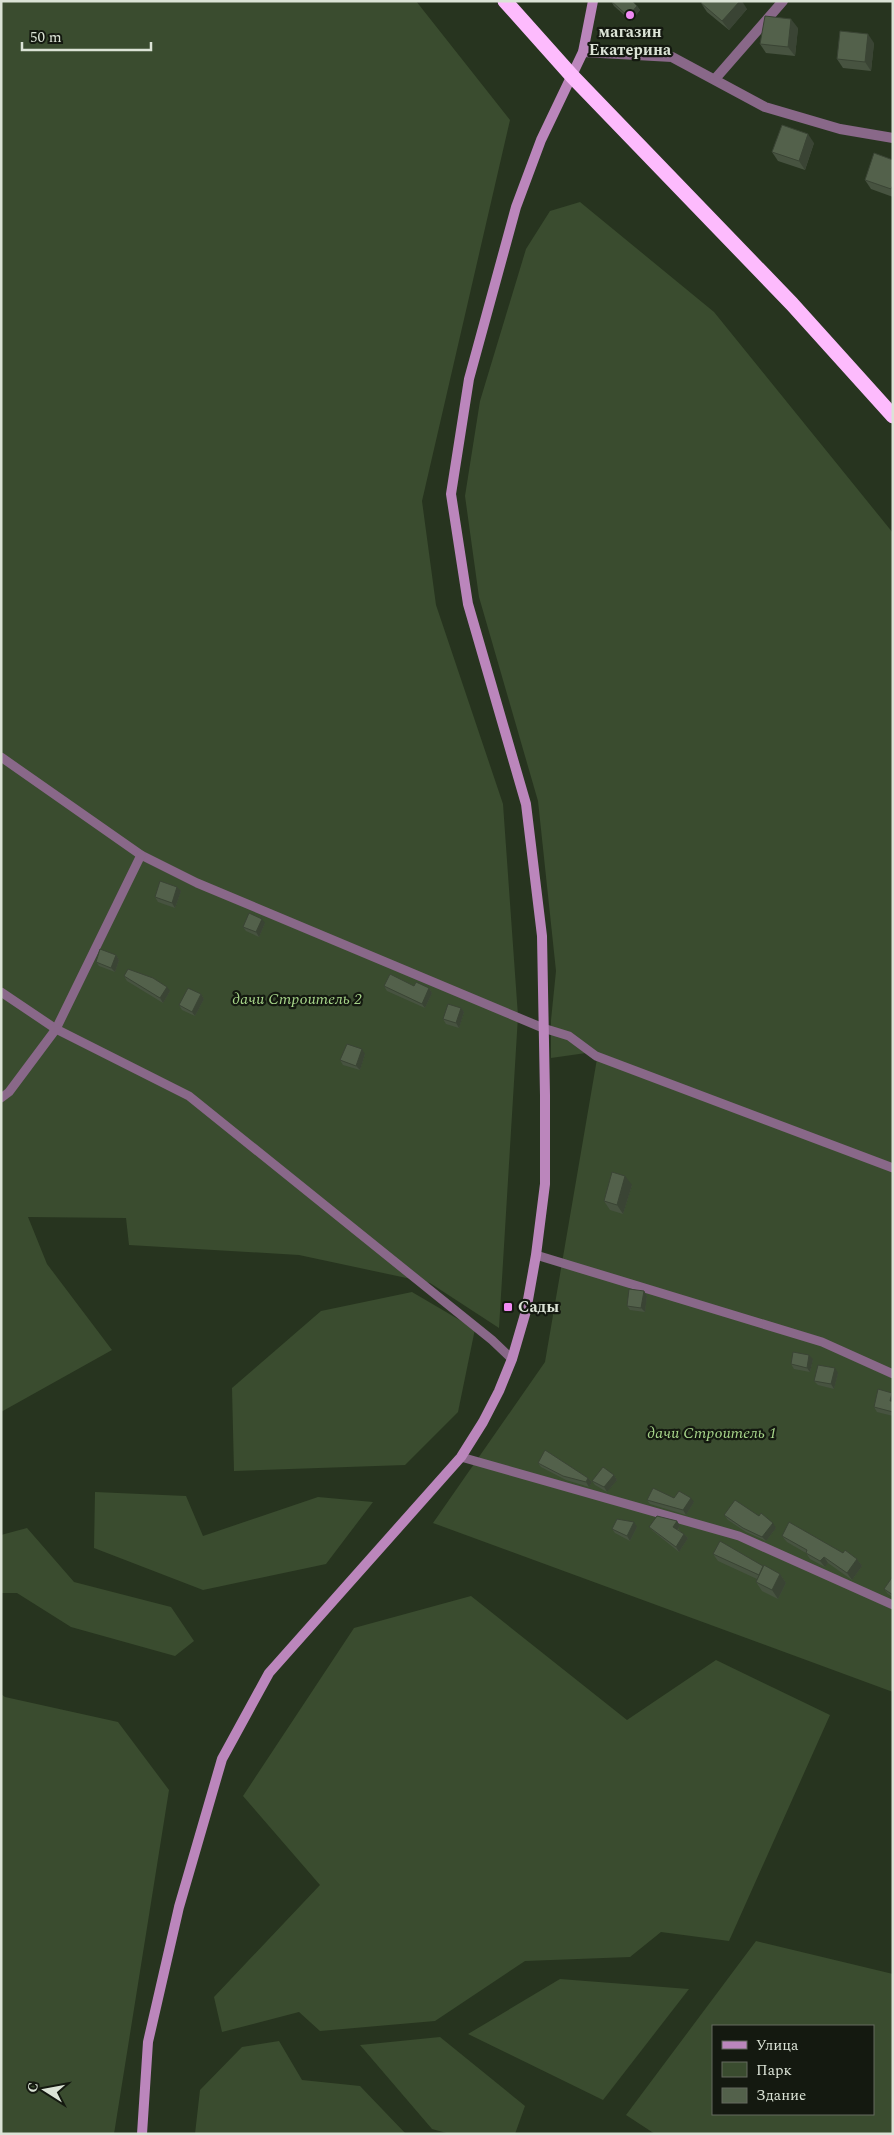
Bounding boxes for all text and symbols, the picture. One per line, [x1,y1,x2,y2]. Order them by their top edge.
marker: магазин Екатерина [624,9,636,21]
scale bar [22,20,151,52]
place label: магазин Екатерина [589,20,672,62]
text: 50 m [30,26,62,49]
park label: дачи Строитель 2 [232,987,362,1011]
place label: Сады [518,1295,559,1319]
marker: Сады [502,1301,514,1313]
park label: дачи Строитель 1 [647,1421,777,1445]
legend [712,2025,874,2115]
text: Улица [756,2034,799,2057]
text: Парк [756,2059,792,2082]
north arrow [20,2065,70,2115]
text: С [21,2081,44,2095]
text: Здание [756,2084,806,2107]

